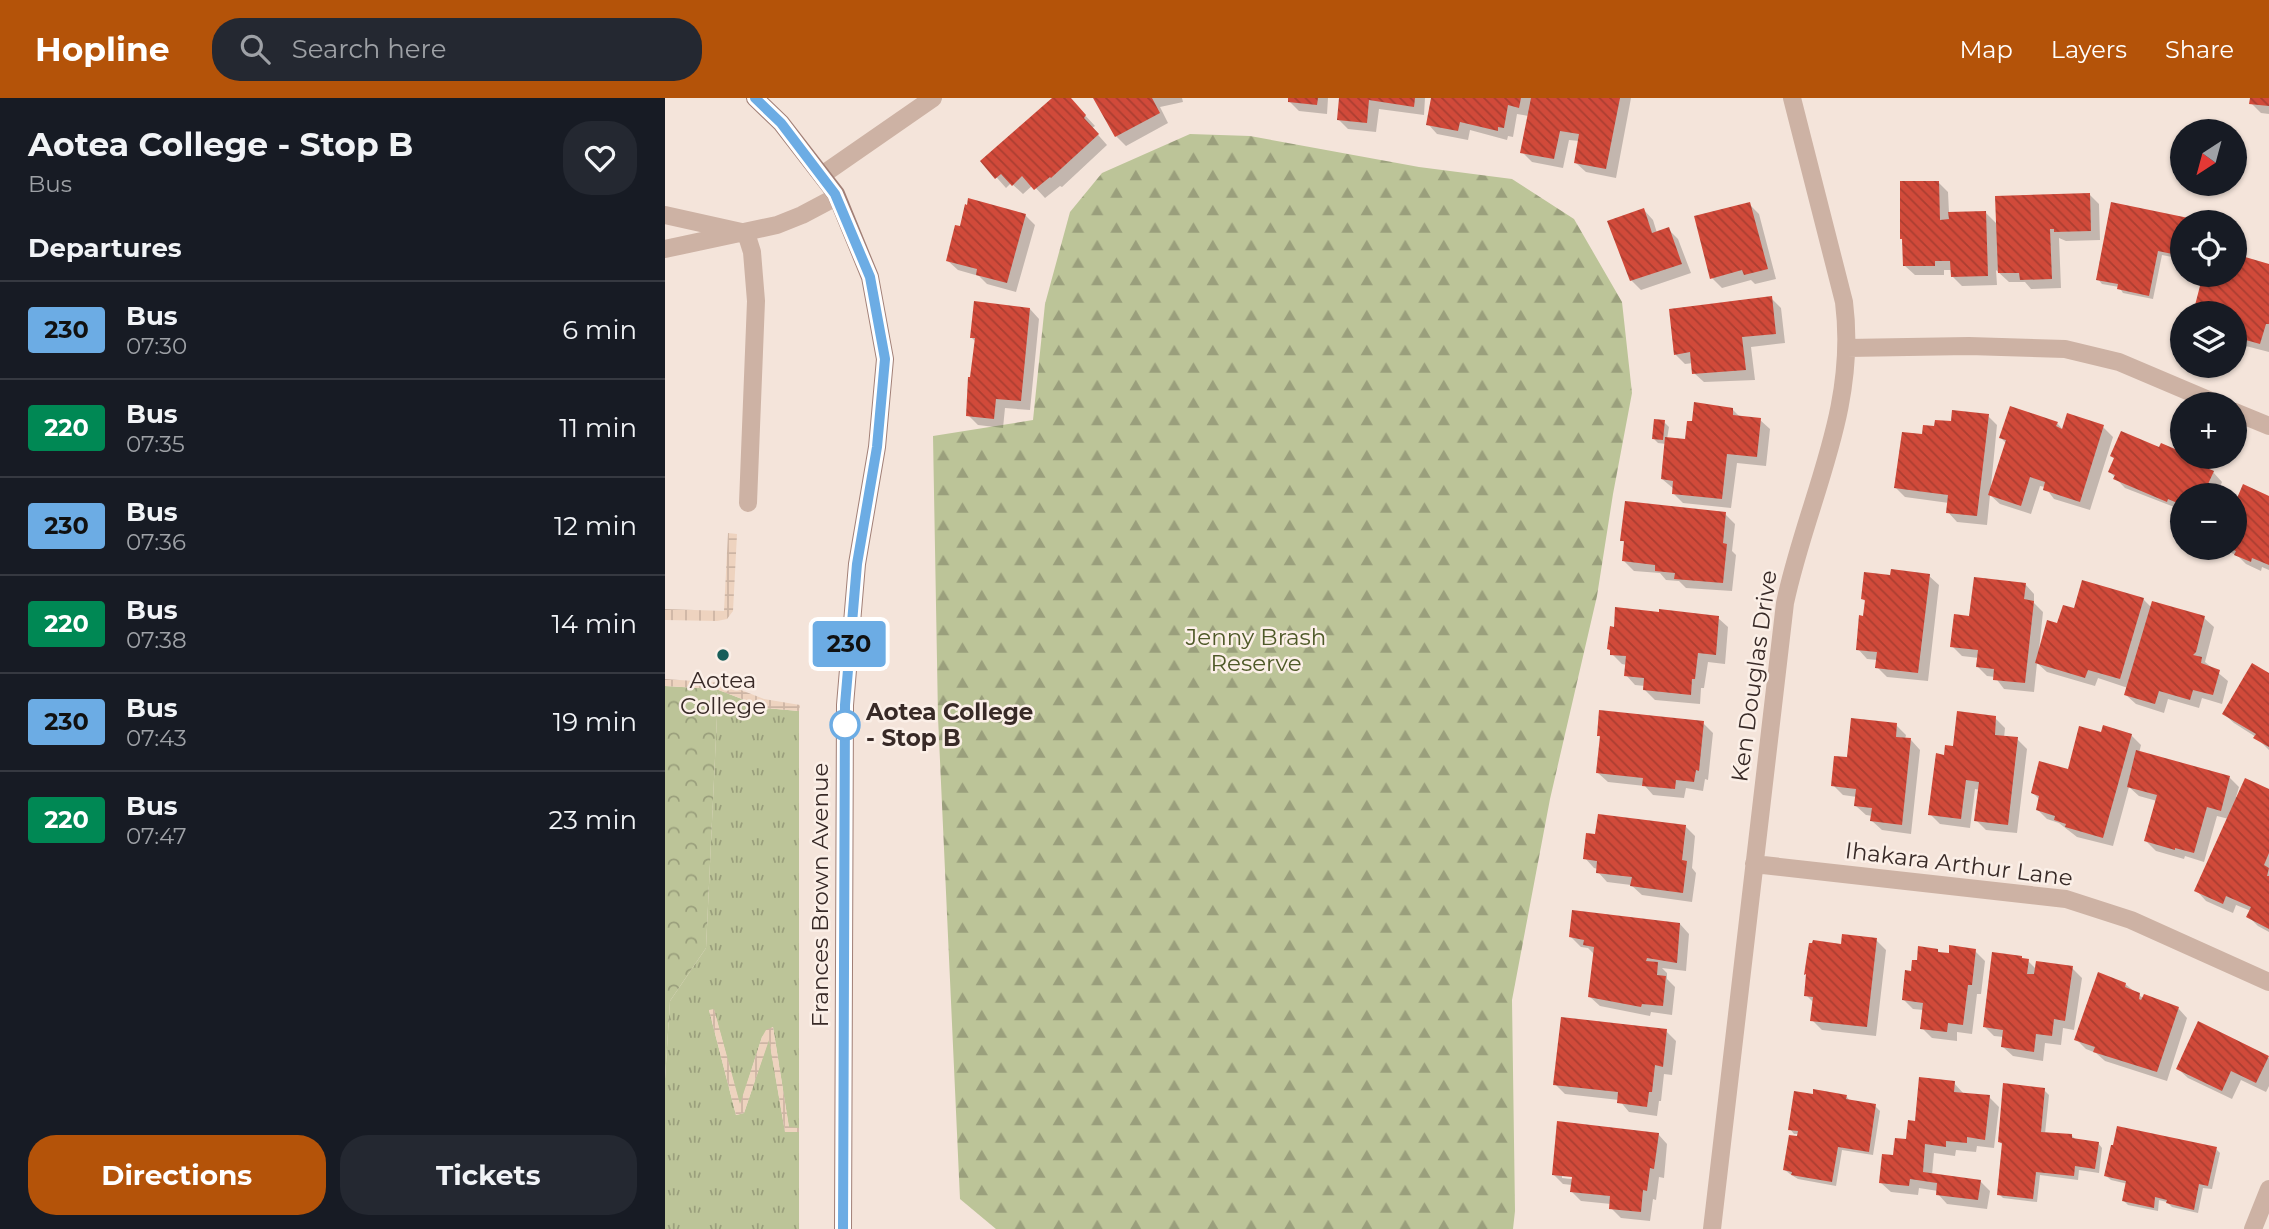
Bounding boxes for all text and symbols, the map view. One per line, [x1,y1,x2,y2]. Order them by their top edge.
search box [212,18,702,81]
text: Hopline [35,29,170,69]
icon: search [236,30,274,68]
text: Search here [292,33,446,65]
text: Map [1959,35,2013,64]
text: Layers [2051,35,2127,64]
text: Share [2165,35,2234,64]
north arrow [2170,119,2247,196]
map controls [2170,119,2247,560]
button: heart [563,121,637,195]
text: Aotea College - Stop B [28,124,413,164]
text: Bus [28,170,72,198]
button: locate [2170,210,2247,287]
text: Departures [28,232,182,264]
text: Bus [126,300,178,332]
button: layers [2170,301,2247,378]
text: 6 min [562,314,637,346]
text: 230 [44,315,89,344]
text: 07:30 [126,332,187,360]
button: + [2170,392,2247,469]
text: Bus [126,398,178,430]
text: 11 min [559,412,637,444]
text: 220 [44,413,89,442]
text: 07:35 [126,430,185,458]
button: − [2170,483,2247,560]
text: Bus [126,496,178,528]
text: 12 min [554,510,637,542]
text: 230 [44,511,89,540]
text: 07:36 [126,528,186,556]
street label: Ken Douglas Drive [1725,569,1783,783]
text: Bus [126,594,178,626]
text: 14 min [551,608,637,640]
text: 220 [44,609,89,638]
line badge: 230 [809,621,889,667]
park label: Jenny Brash Reserve [1185,623,1326,677]
text: 07:38 [126,626,187,654]
text: 230 [827,629,871,658]
marker: Aotea College [715,647,731,663]
place label: Aotea College [680,666,766,720]
text: Bus [126,692,178,724]
place label: Aotea College - Stop B [865,698,1033,752]
text: 19 min [553,706,637,738]
text: 230 [44,707,89,736]
marker: Aotea College - Stop B [830,710,860,740]
text: 07:43 [126,724,187,752]
street label: Frances Brown Avenue [806,763,834,1027]
text: Bus [126,790,178,822]
text: 23 min [549,804,637,836]
text: 220 [44,805,89,834]
text: 07:47 [126,822,187,850]
street label: Ihakara Arthur Lane [1844,836,2074,892]
button: Directions [28,1135,326,1215]
button: Tickets [340,1135,637,1215]

